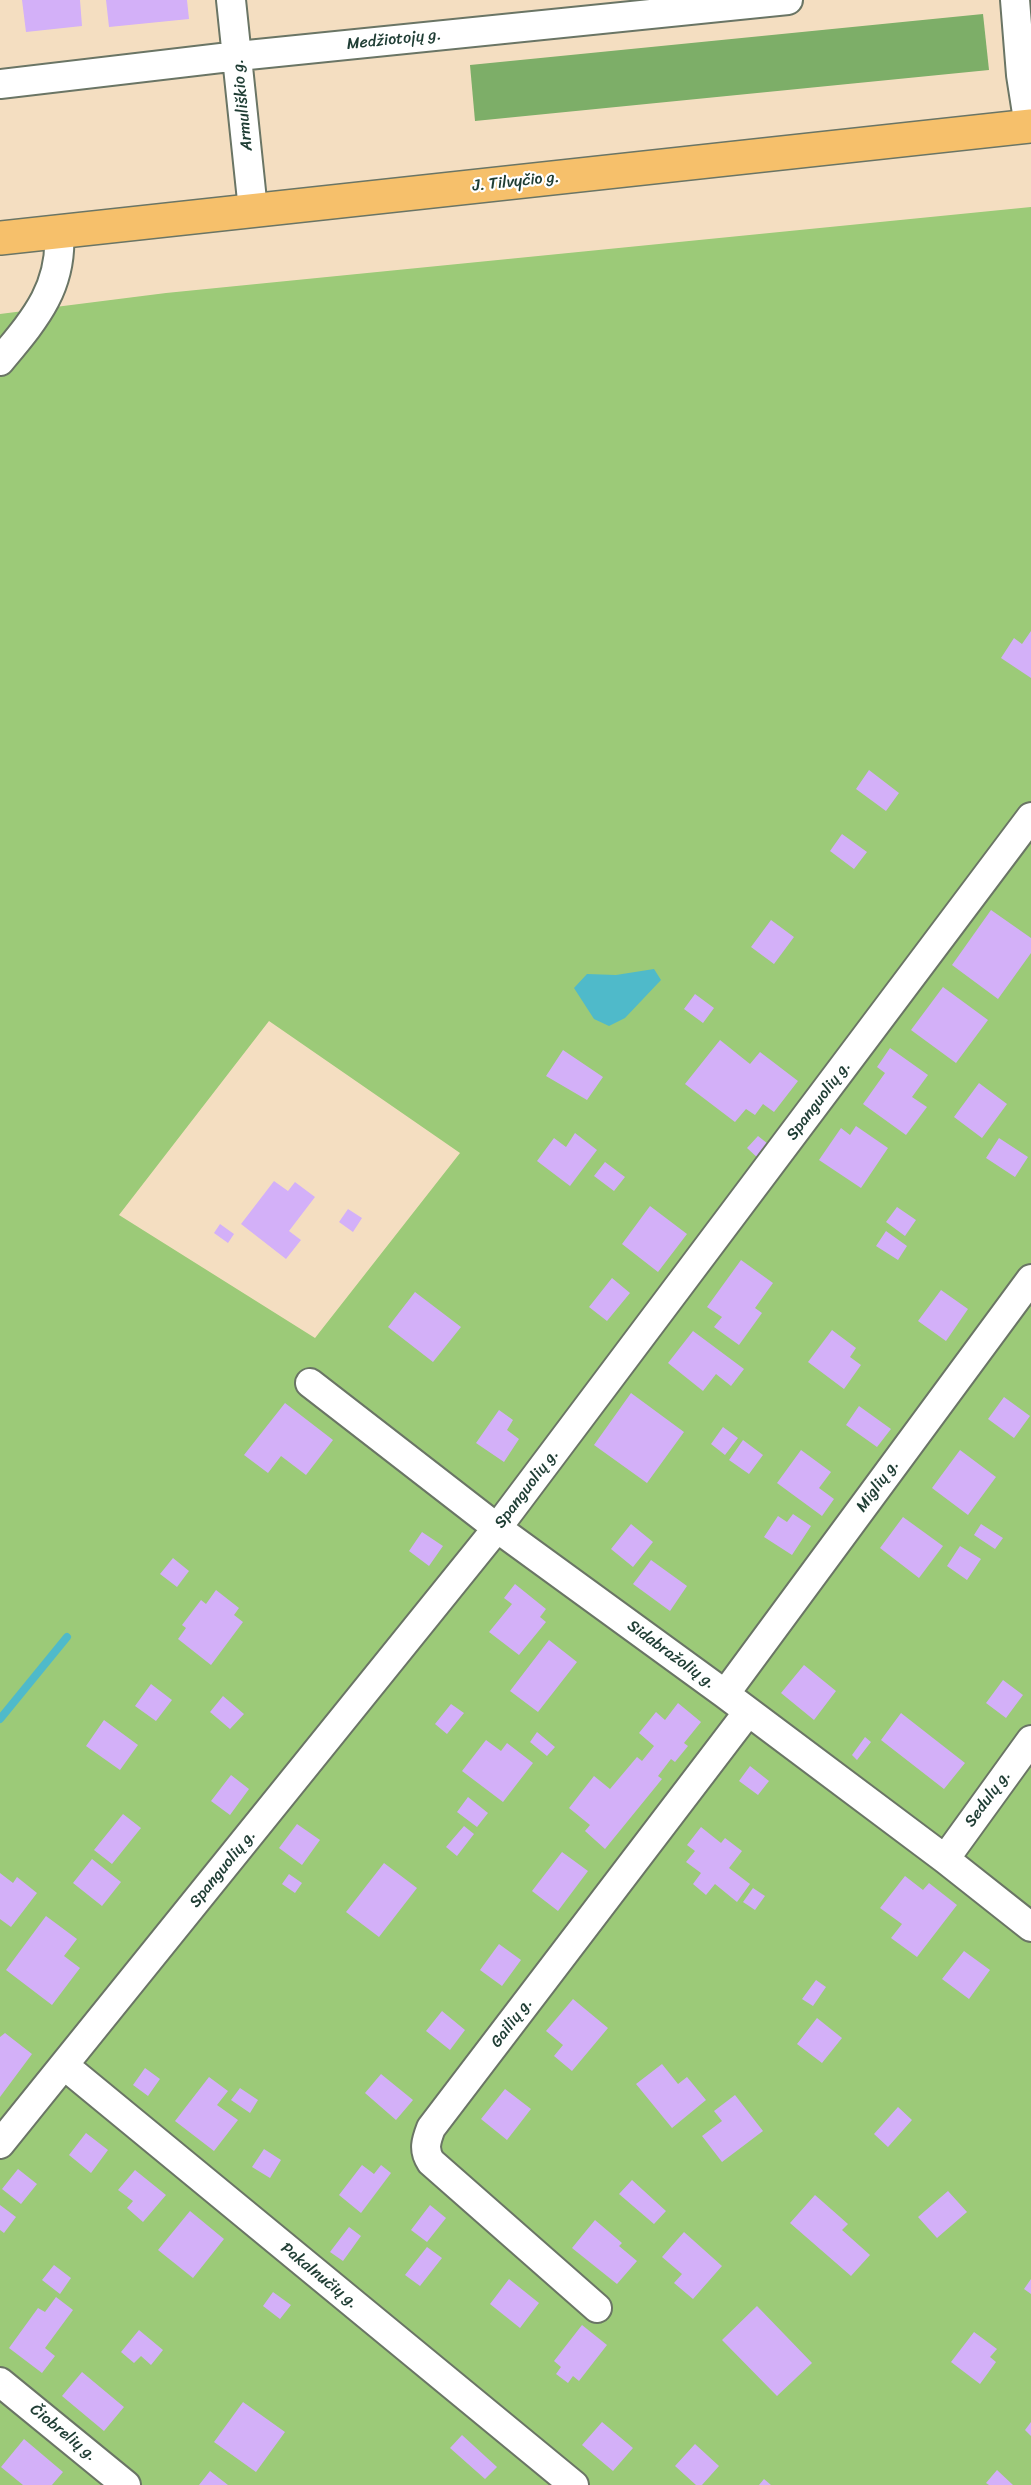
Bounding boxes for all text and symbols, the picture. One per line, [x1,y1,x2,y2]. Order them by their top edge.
street label: Medžiotojų g. [346,25,442,55]
street label: Armuliškio g. [229,58,257,152]
street label: J. Tilvyčio g. [472,168,560,196]
street label: Spanguolių g. [783,1058,855,1144]
street label: Spanguolių g. [491,1446,563,1532]
street label: Miglių g. [853,1456,903,1516]
street label: Sidabražolių g. [623,1617,719,1693]
street label: Sedulų g. [961,1767,1015,1831]
street label: Spanguolių g. [186,1826,260,1912]
street label: Gailių g. [487,1994,537,2052]
street label: Pakalnučių g. [276,2239,362,2313]
street label: Čiobrelių g. [26,2400,100,2466]

